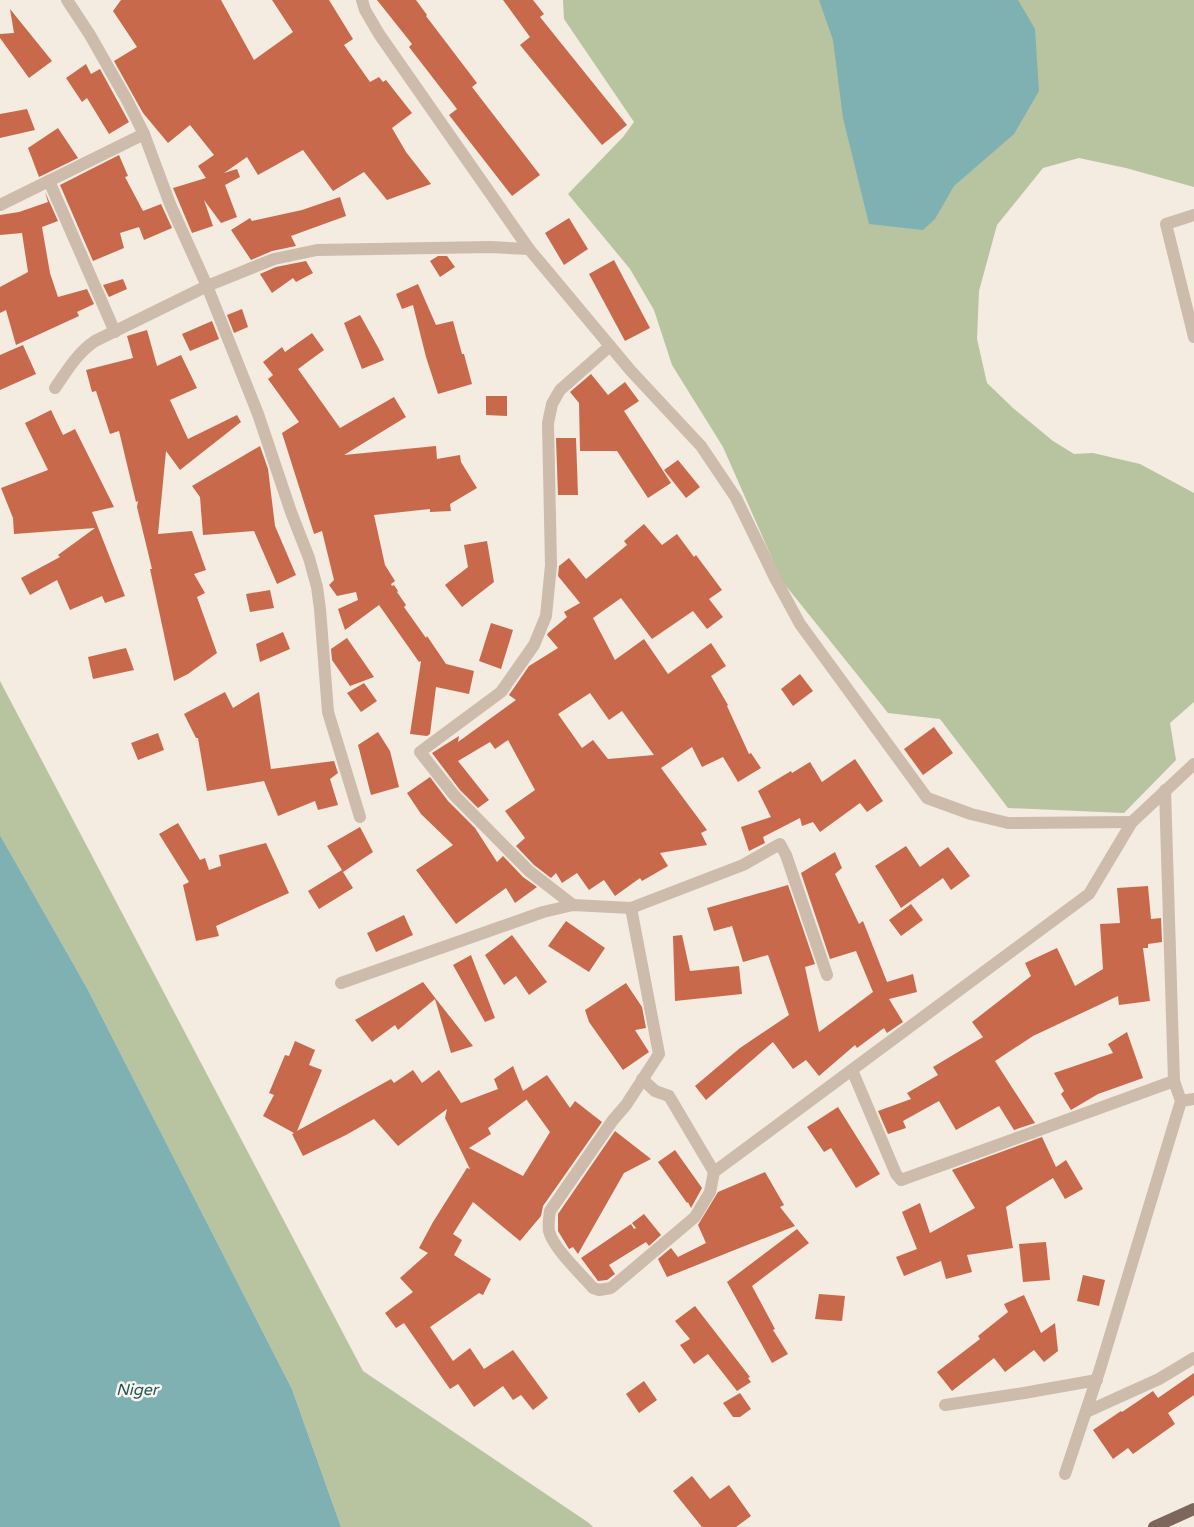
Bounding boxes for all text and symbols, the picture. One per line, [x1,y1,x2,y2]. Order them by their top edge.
water label: Niger [116,1380,160,1400]

